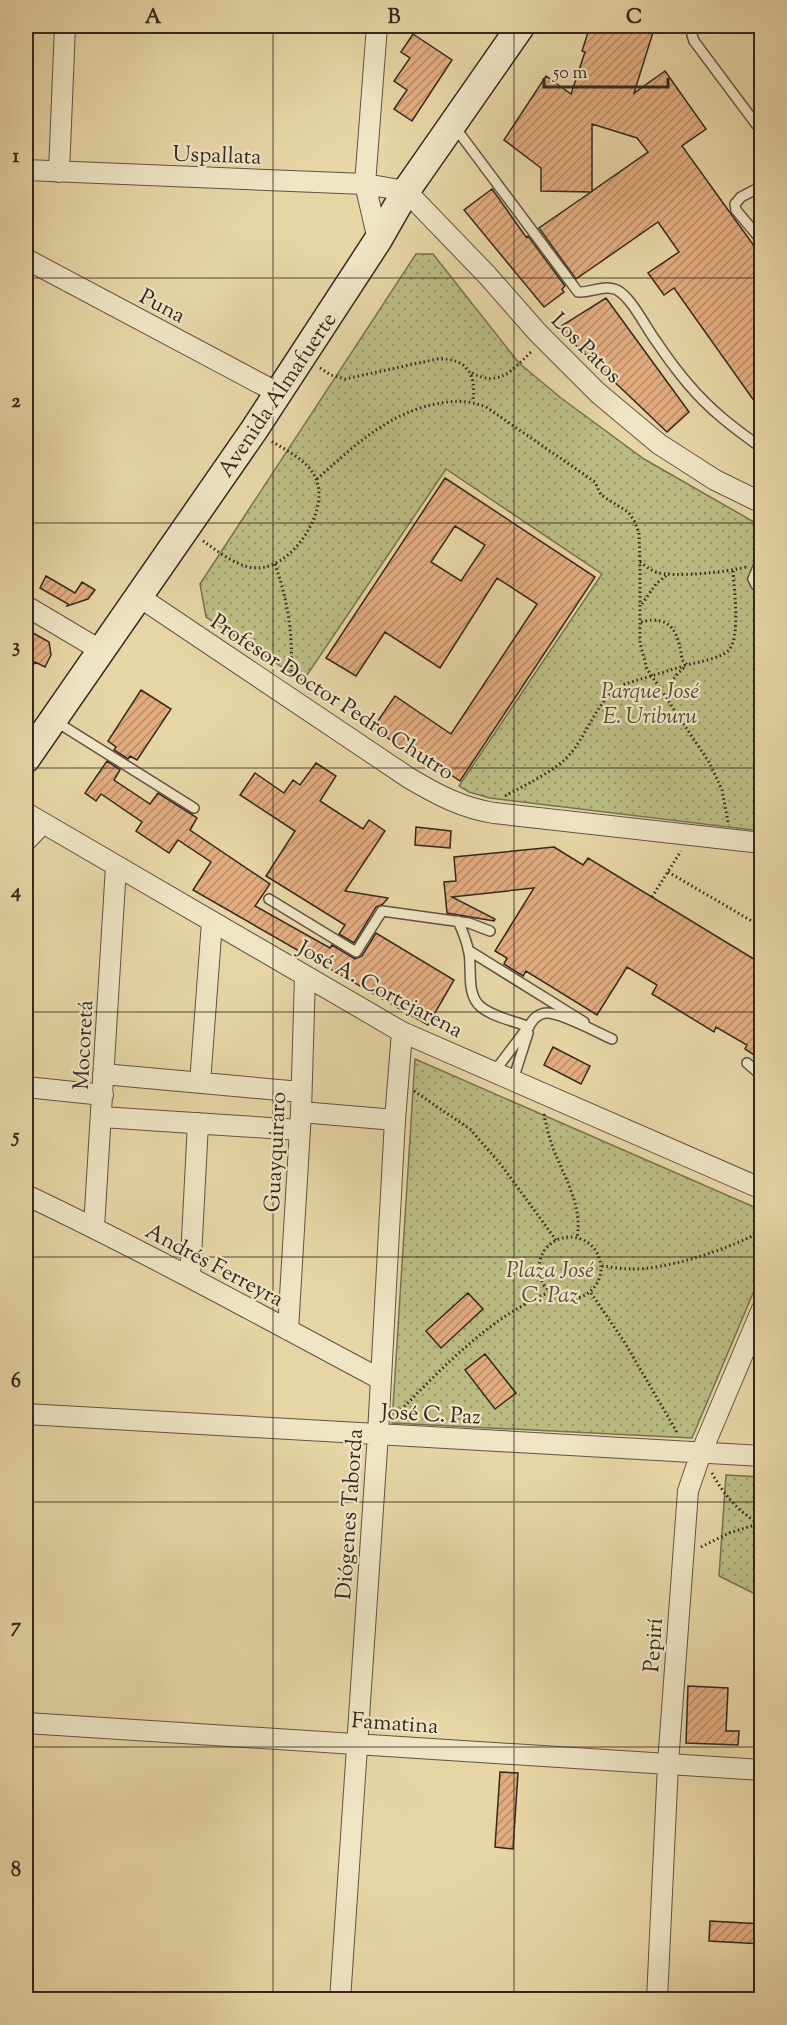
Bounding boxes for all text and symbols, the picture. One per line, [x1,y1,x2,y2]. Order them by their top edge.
text: A [145,4,162,33]
text: B [388,4,401,33]
text: C [626,4,642,33]
scale bar [544,51,668,89]
text: 50 m [552,61,588,87]
street label: Uspallata [172,139,262,175]
text: 1 [13,143,20,172]
street label: Puna [133,282,190,333]
street label: Los Patos [542,306,628,392]
street label: Avenida Almafuerte [211,307,346,485]
text: 2 [11,388,21,417]
street label: Profesor Doctor Pedro Chutro [203,607,460,790]
text: 3 [12,633,20,662]
park label: Parque José E. Uriburu [601,677,699,734]
text: 4 [10,878,21,907]
street label: José A. Cortejarena [291,933,468,1048]
street label: Mocoretá [67,999,103,1091]
street label: Guayquiraro [258,1091,296,1213]
text: 5 [11,1123,20,1152]
street label: Andrés Ferreyra [139,1217,288,1317]
park label: Plaza José C. Paz [506,1256,594,1313]
text: 6 [11,1368,21,1397]
street label: José C. Paz [379,1397,481,1435]
street label: Diógenes Taborda [329,1428,373,1601]
text: 7 [11,1613,22,1642]
street label: Pepirí [637,1617,673,1673]
street label: Famatina [350,1706,439,1744]
text: 8 [11,1857,21,1886]

